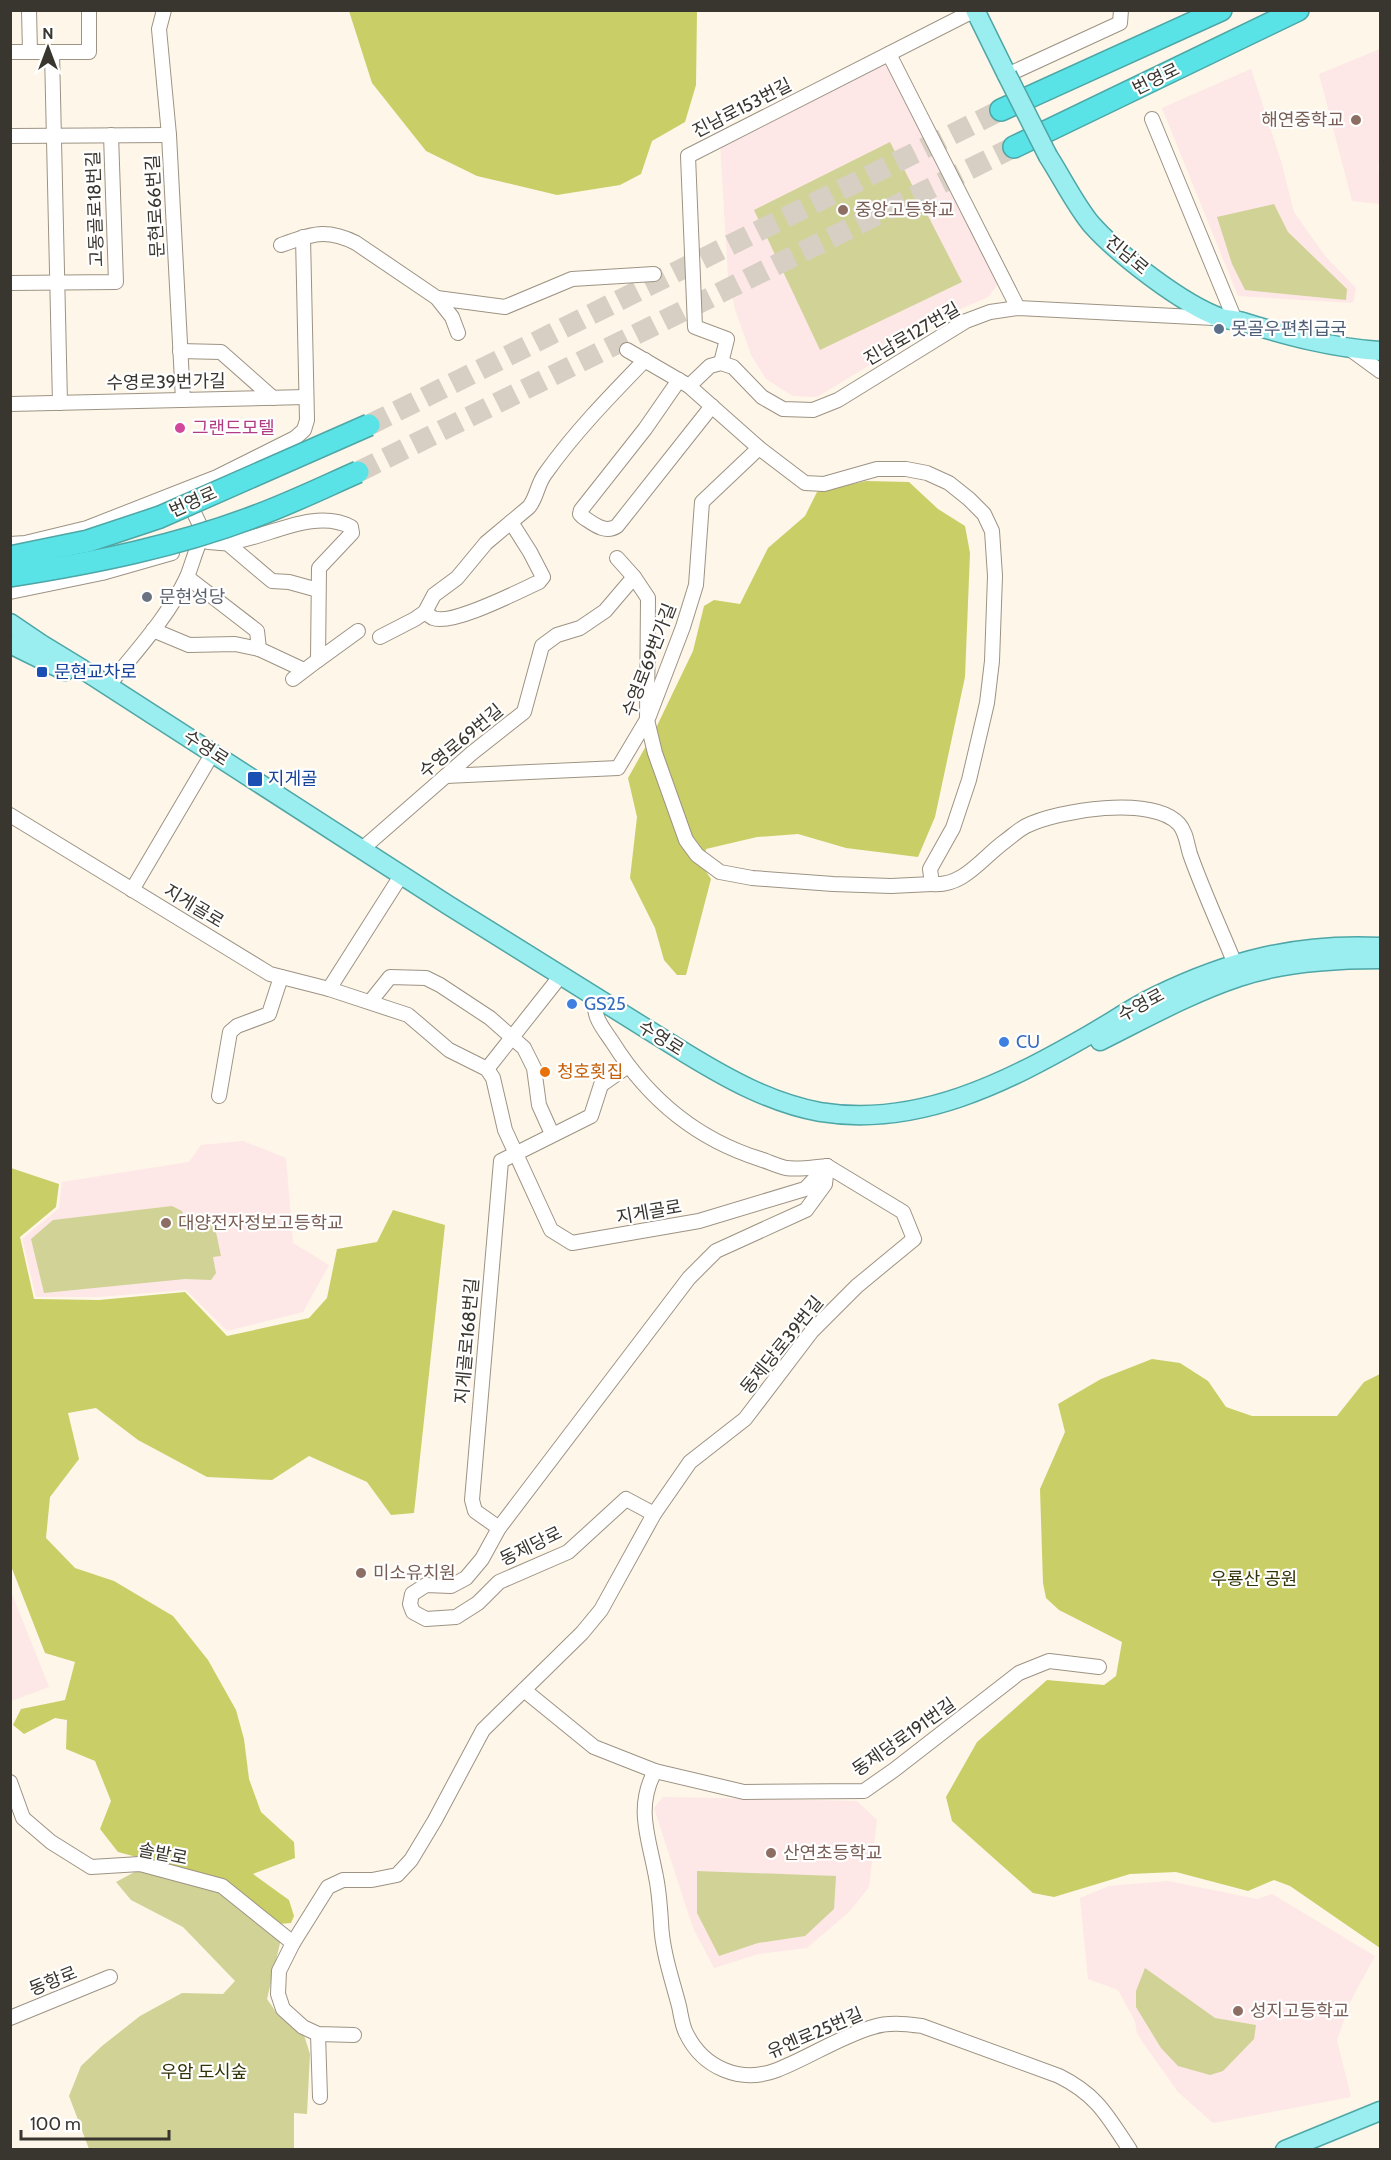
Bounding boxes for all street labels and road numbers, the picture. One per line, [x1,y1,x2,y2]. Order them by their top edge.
street label: 번영로 [1129,58,1183,100]
street label: 진남로153번길 [689,74,795,142]
street label: 고동골로18번길 [82,151,108,267]
street label: 문현로66번길 [141,154,169,258]
street label: 진남로 [1101,231,1153,279]
street label: 진남로127번길 [860,298,964,370]
street label: 수영로39번가길 [106,370,226,394]
street label: 번영로 [166,482,220,522]
street label: 수영로69번가길 [617,600,681,720]
street label: 수영로69번길 [414,699,508,783]
street label: 수영로 [179,725,233,771]
street label: 지게골로 [160,880,228,932]
street label: 수영로 [1114,984,1168,1026]
street label: 수영로 [634,1016,688,1060]
street label: 지게골로 [614,1195,684,1229]
street label: 지게골로168번길 [451,1277,483,1405]
street label: 동제당로39번길 [736,1292,828,1398]
street label: 동제당로 [496,1522,566,1570]
street label: 동제당로191번길 [848,1693,960,1781]
street label: 솔밭로 [137,1838,189,1870]
street label: 동항로 [26,1961,80,2001]
street label: 유엔로25번길 [764,2003,866,2063]

